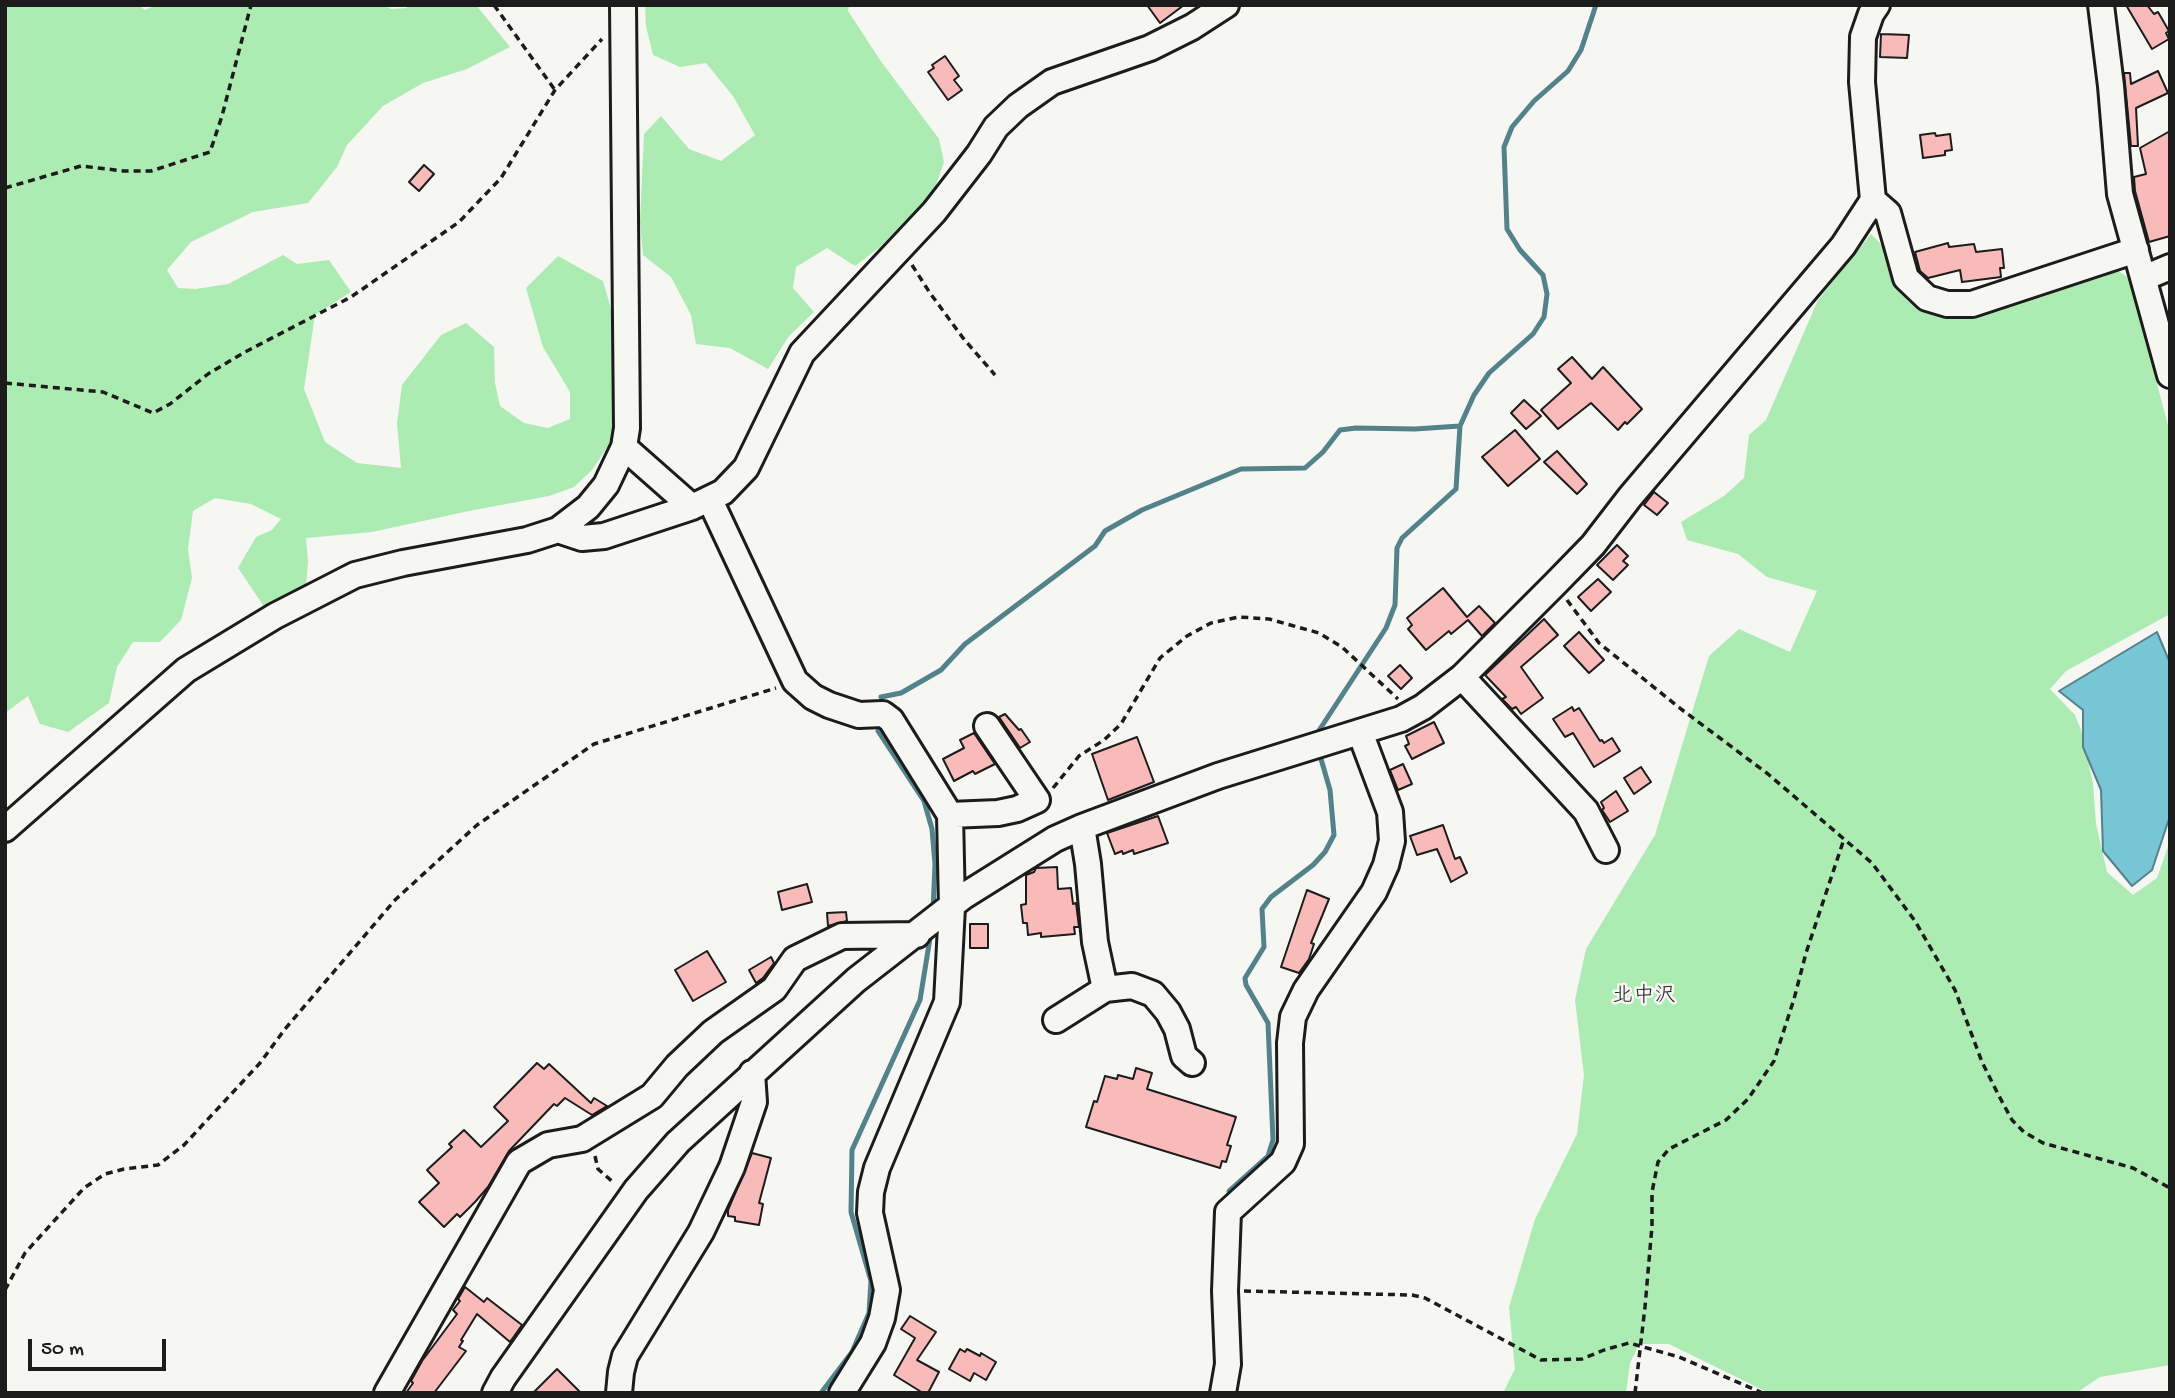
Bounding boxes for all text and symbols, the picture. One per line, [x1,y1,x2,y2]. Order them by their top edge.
district label: 北中沢 [1613,985,1675,1011]
scale bar [32,1324,170,1368]
text: 50 m [41,1338,84,1363]

